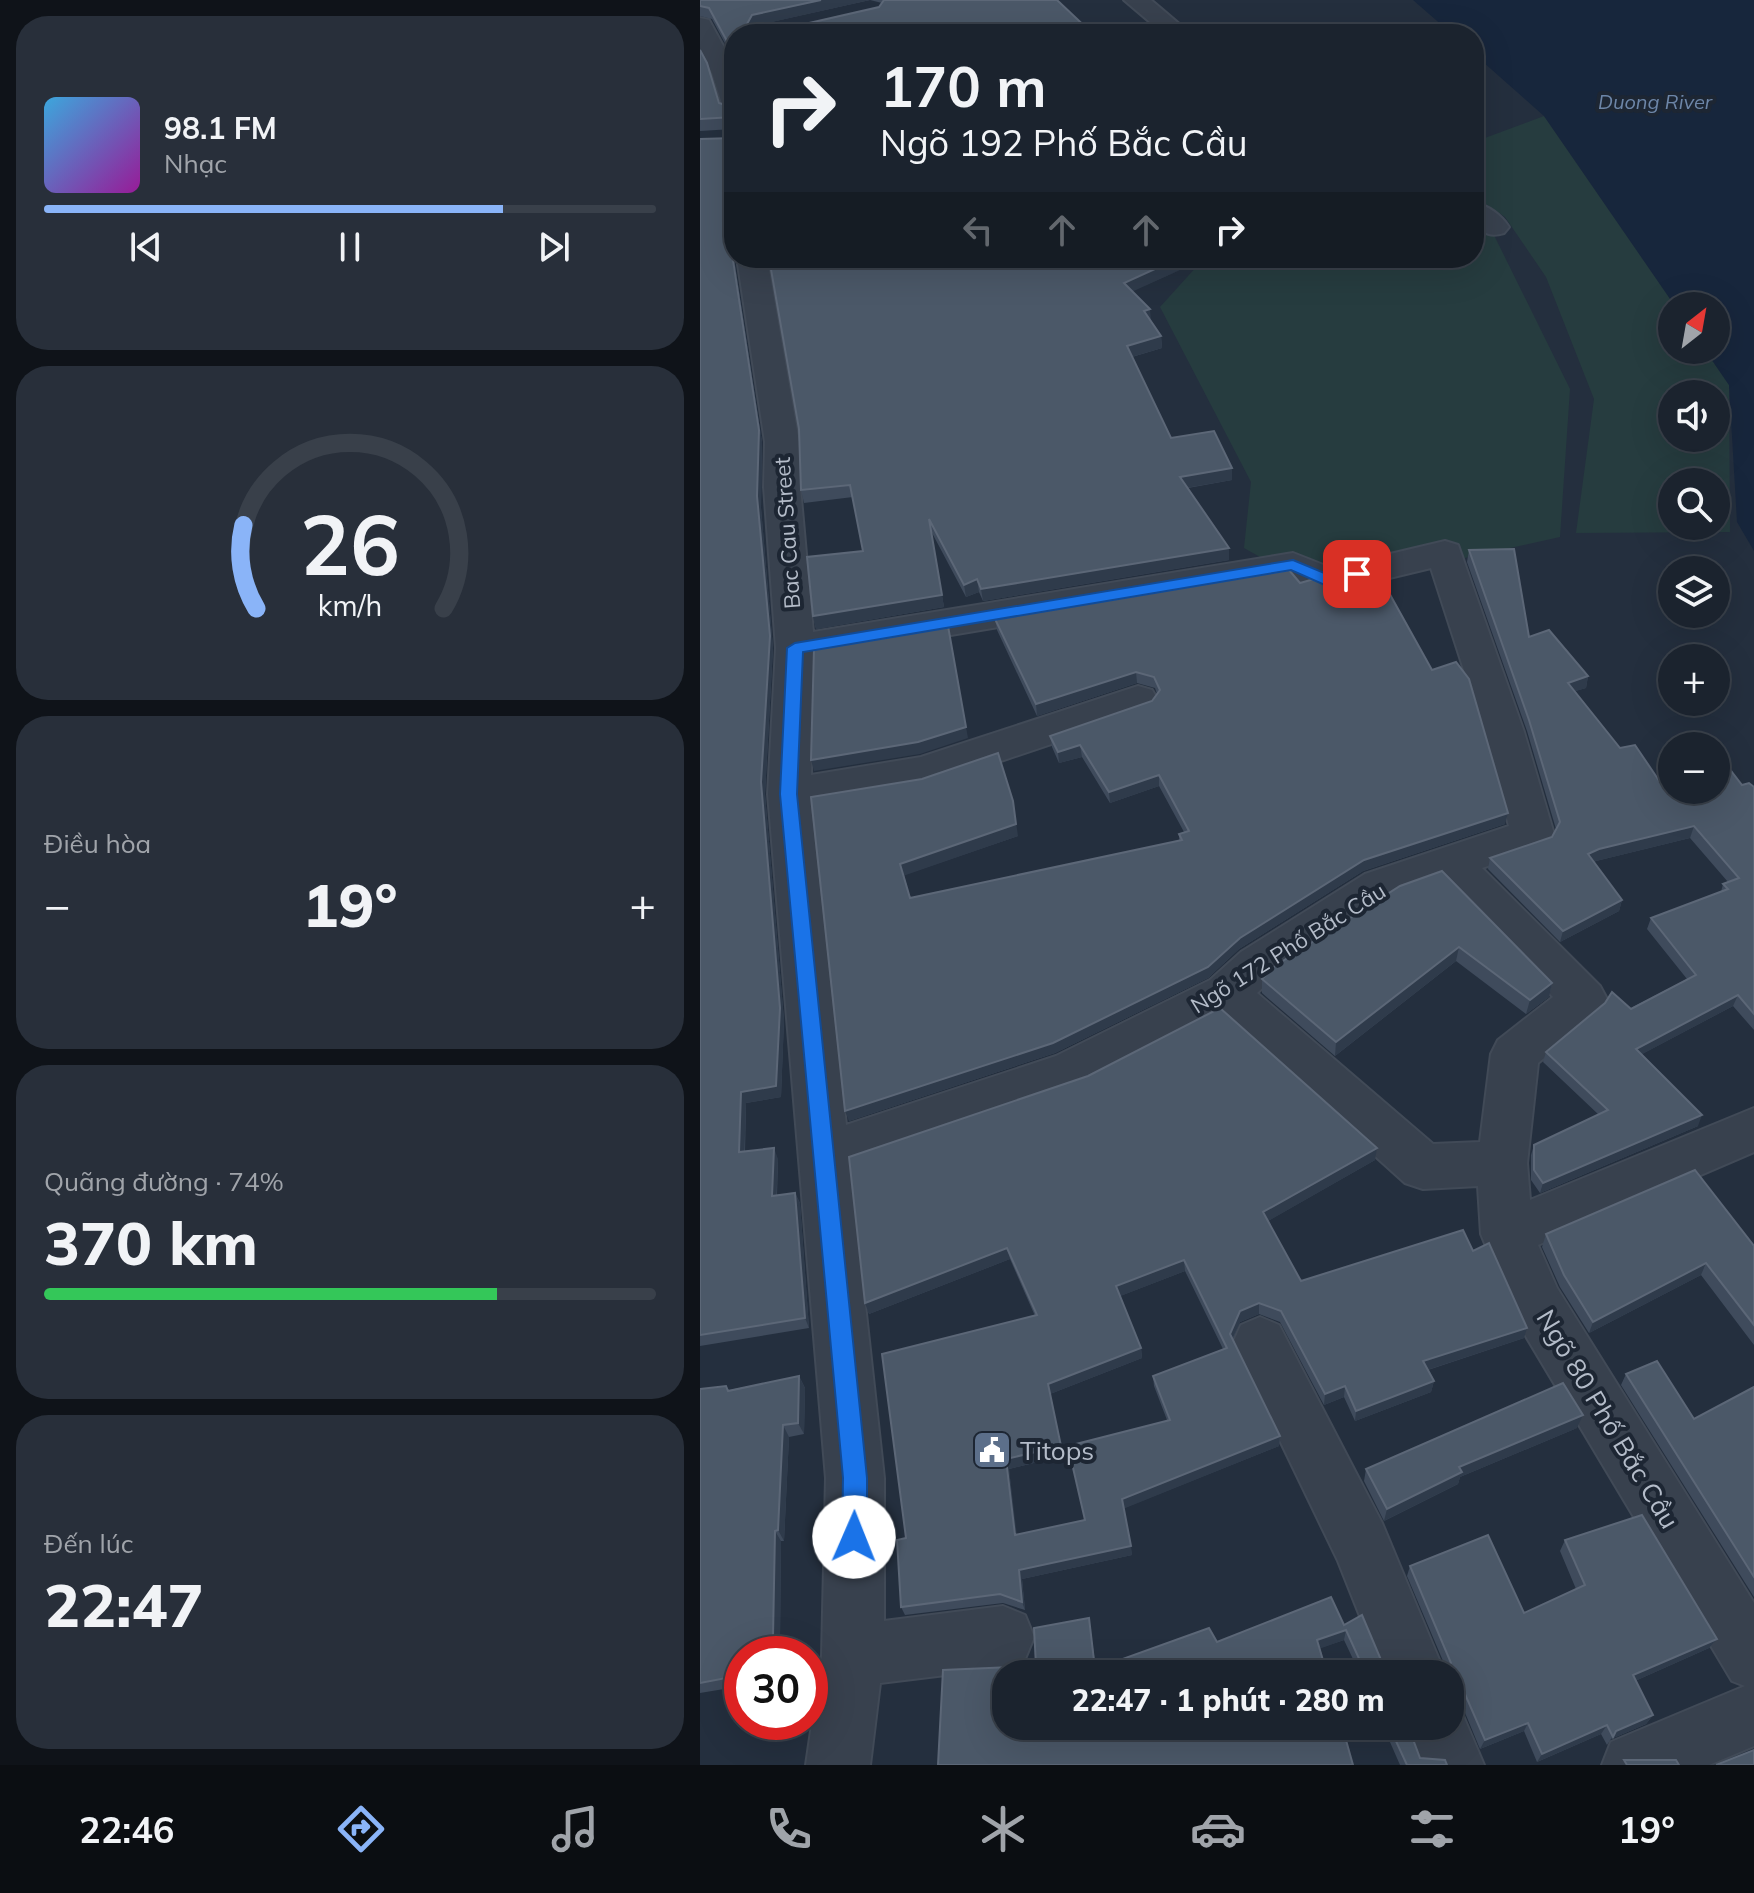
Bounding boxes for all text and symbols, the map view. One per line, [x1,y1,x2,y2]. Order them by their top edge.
text: 170 m [880,51,1047,121]
icon: right [748,56,852,160]
water label: Duong River [1598,89,1713,114]
text: 98.1 FM [164,109,277,147]
text: Ngõ 192 Phố Bắc Cầu [880,120,1248,165]
text: Nhạc [164,147,227,180]
icon: left [956,208,1000,252]
icon: ahead [1040,208,1084,252]
icon: ahead [1124,208,1168,252]
icon: right [1208,208,1252,252]
icon: previous [124,225,168,269]
icon: pause [328,225,372,269]
icon: next [532,225,576,269]
north arrow [1658,292,1730,364]
map controls [1658,292,1730,804]
button: sound [1658,380,1730,452]
street label: Bac Cau Street [768,456,806,610]
button: search [1658,468,1730,540]
text: 26 [300,490,400,595]
pin [1323,540,1391,608]
icon: arrive [1335,552,1379,596]
button: layers [1658,556,1730,628]
text: km/h [318,587,382,623]
button: + [1658,644,1730,716]
button: − [1658,732,1730,804]
text: Điều hòa [44,827,151,860]
text: 19° [302,867,398,942]
text: − [44,877,70,932]
text: + [630,877,656,932]
street label: Ngõ 172 Phố Bắc Cầu [1185,877,1391,1019]
text: Quãng đường · 74% [44,1165,284,1198]
text: 370 km [44,1205,258,1280]
street label: Ngõ 80 Phố Bắc Cầu [1530,1303,1686,1535]
public building icon: Titops [971,1429,1013,1471]
place label: Titops [1020,1434,1094,1467]
position arrow [812,1495,896,1579]
text: Đến lúc [44,1527,134,1560]
text: 22:47 [44,1567,204,1642]
speed limit sign: 30 [724,1636,828,1740]
text: 22:47 · 1 phút · 280 m [1071,1681,1385,1719]
icon: directions [333,1801,389,1857]
icon: music [547,1801,603,1857]
icon: phone [761,1801,817,1857]
icon: climate [975,1801,1031,1857]
icon: car [1190,1801,1246,1857]
icon: filters [1404,1801,1460,1857]
text: 22:46 [79,1807,174,1852]
text: 19° [1618,1807,1675,1852]

